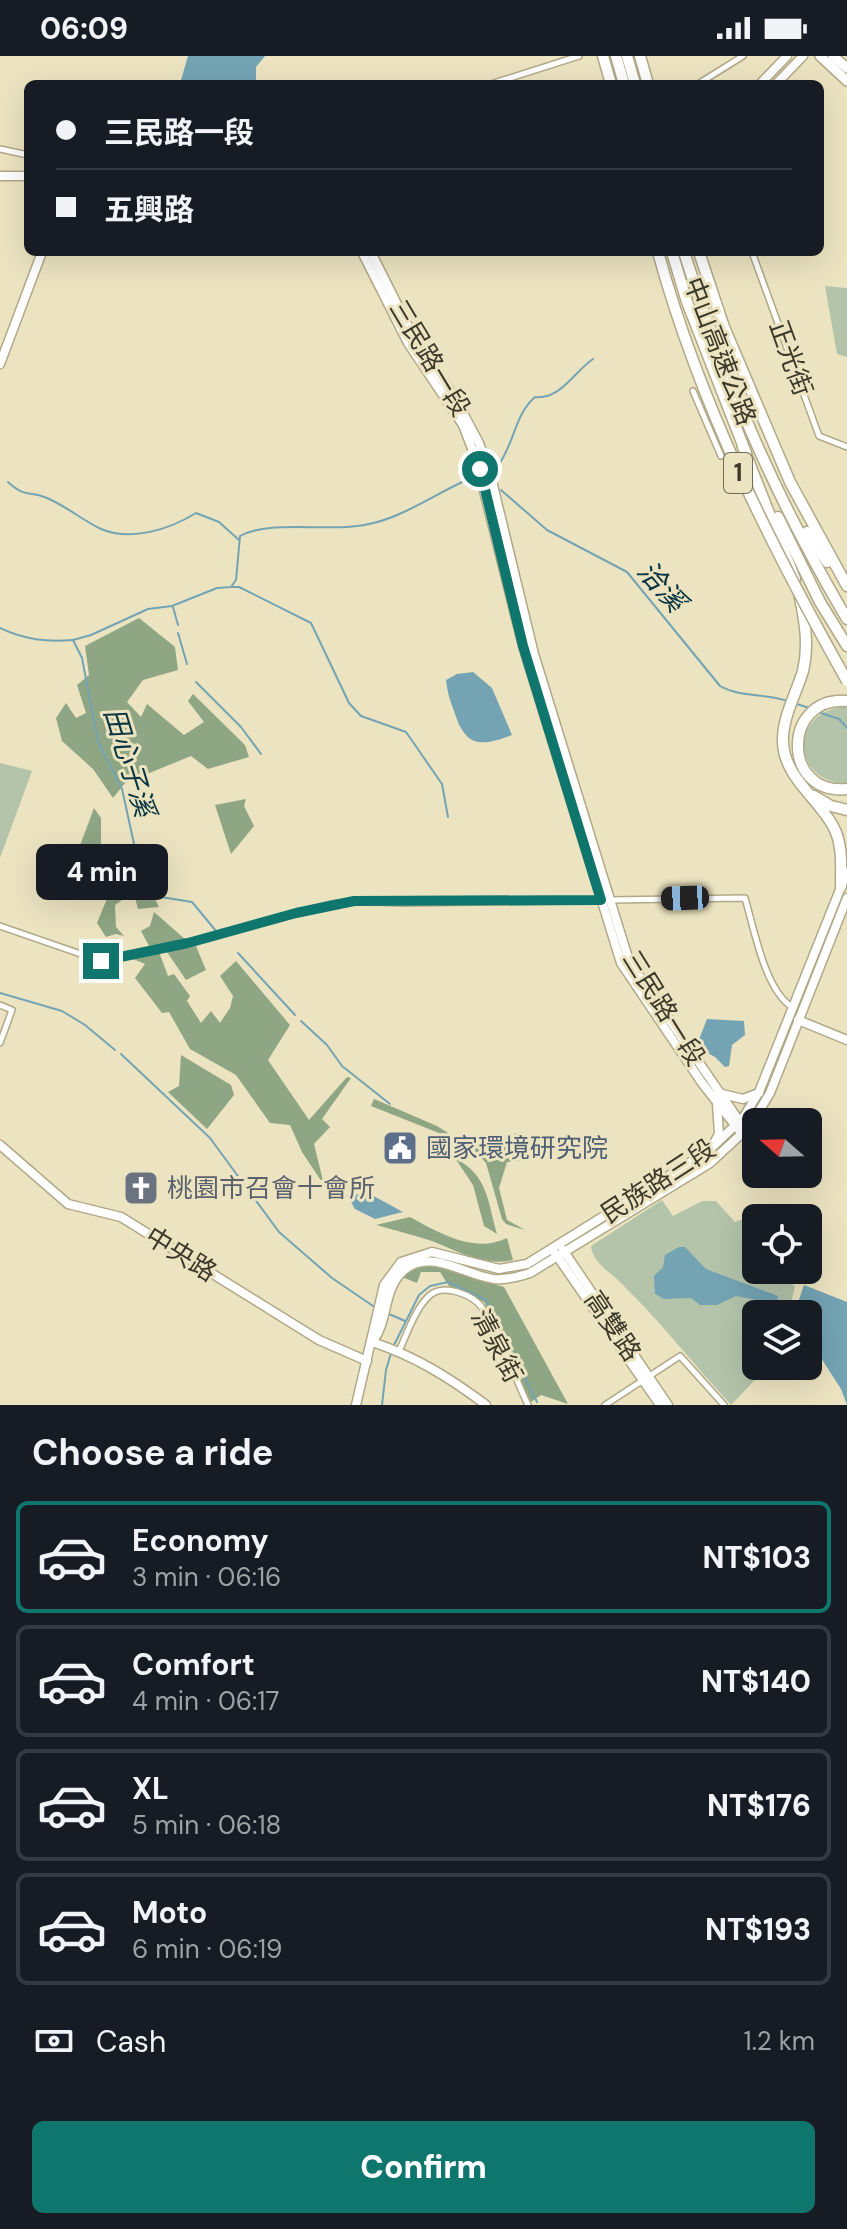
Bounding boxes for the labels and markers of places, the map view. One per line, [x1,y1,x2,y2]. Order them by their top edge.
public building icon: 國家環境研究院 [381,1129,419,1167]
place label: 國家環境研究院 [426,1131,608,1165]
church icon: 桃園市召會十會所 [122,1169,160,1207]
place label: 桃園市召會十會所 [167,1171,375,1205]

